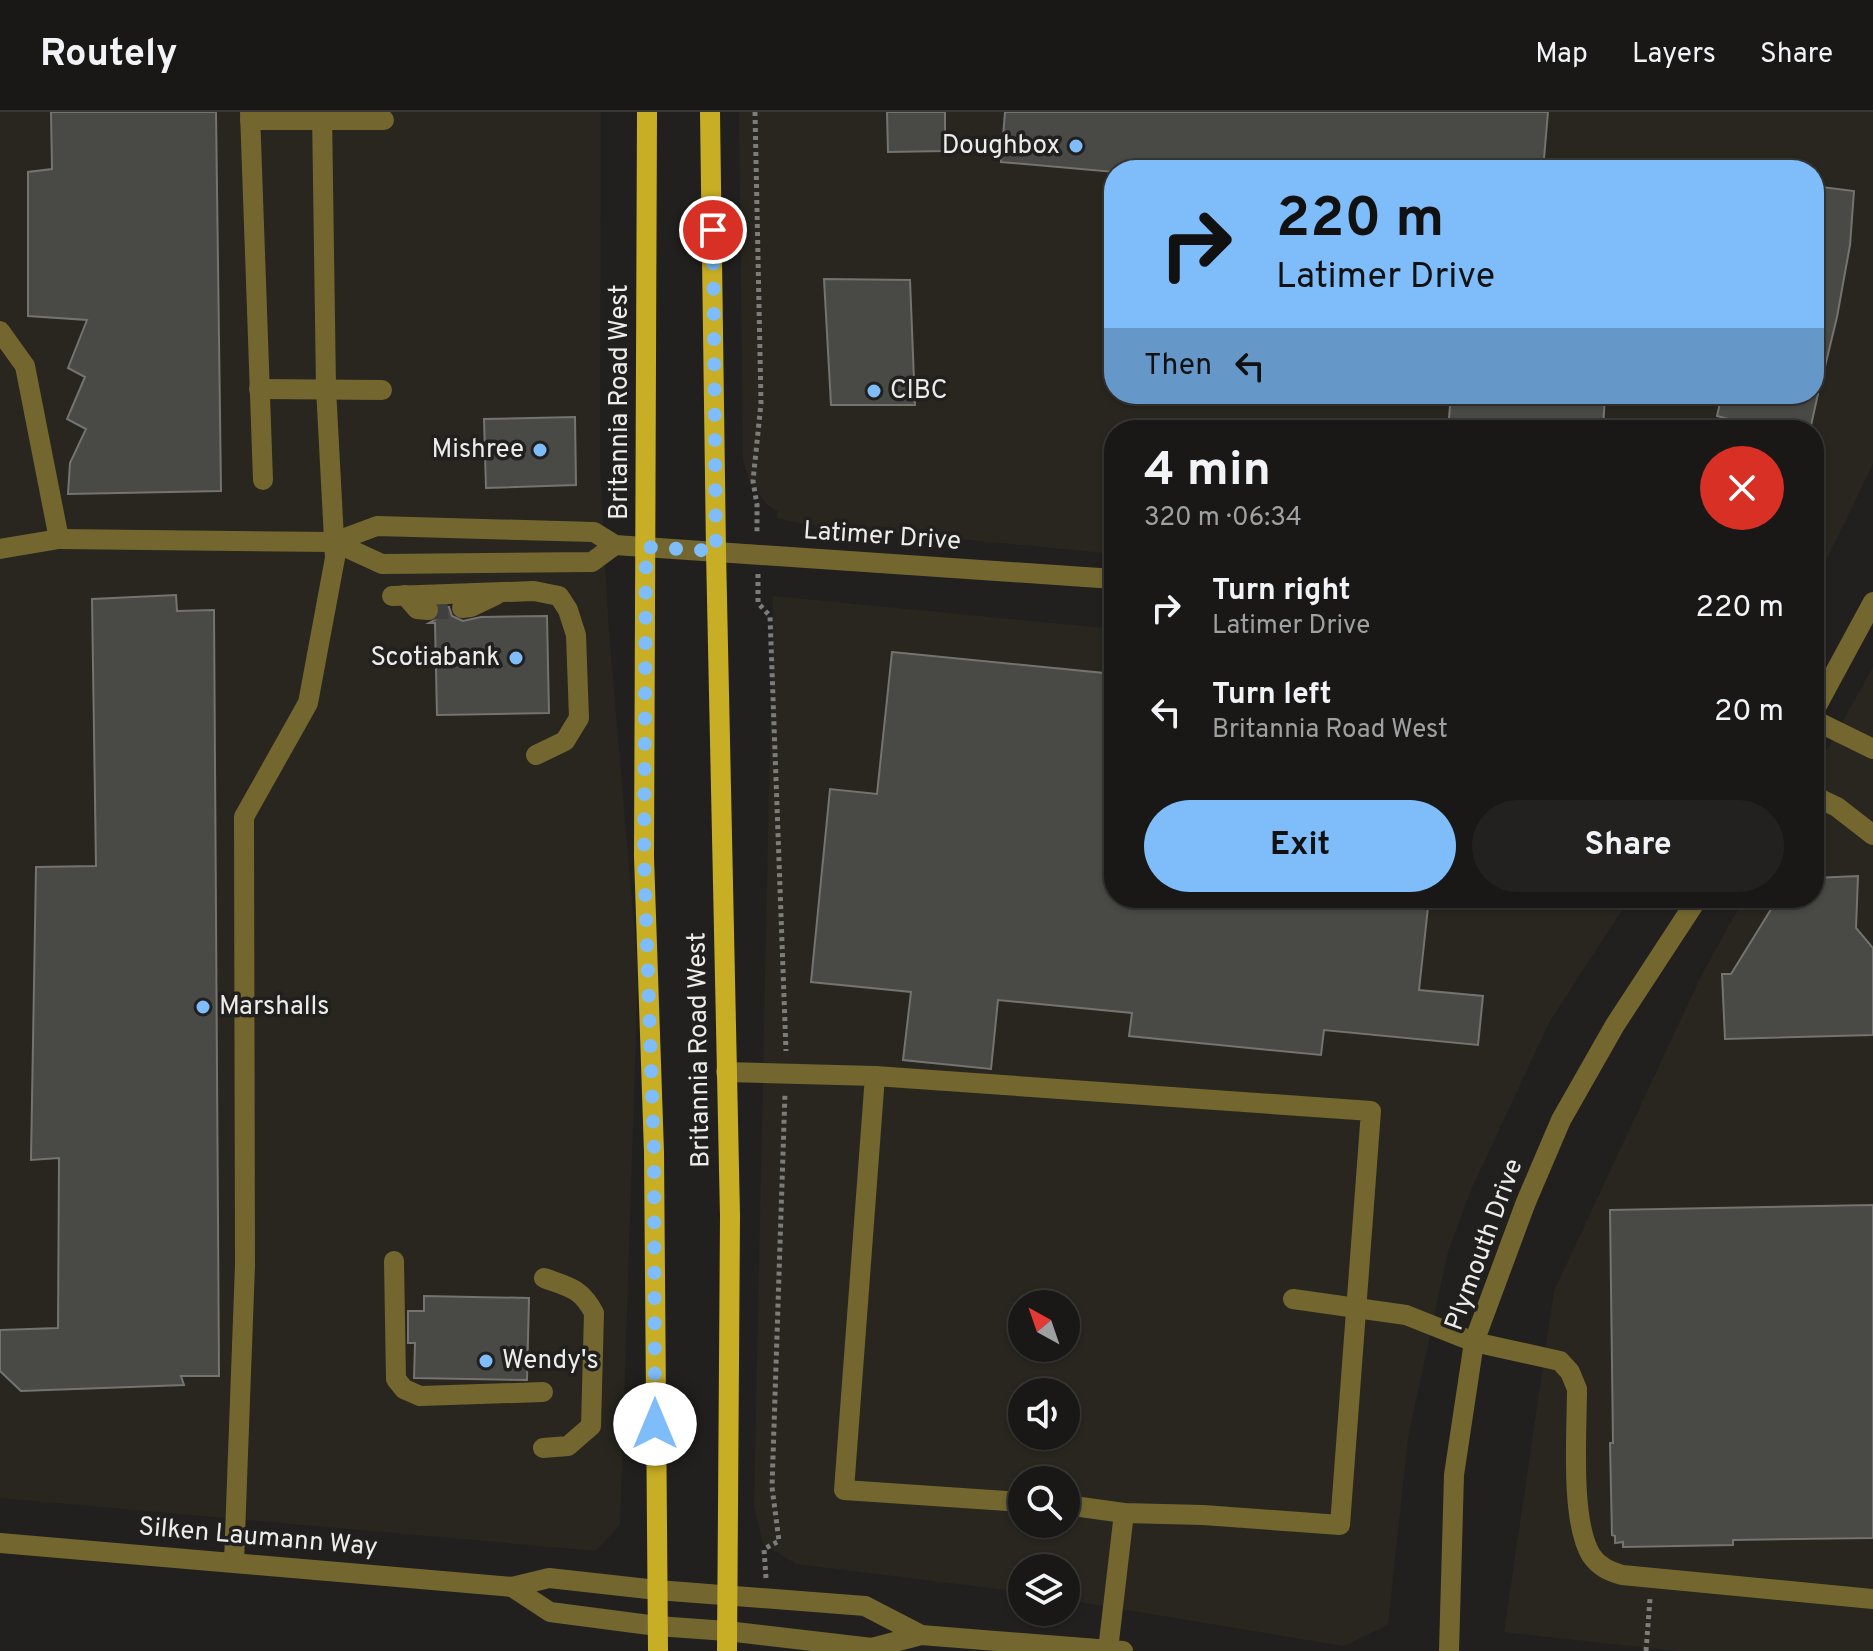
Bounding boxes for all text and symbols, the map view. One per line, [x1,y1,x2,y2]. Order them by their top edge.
text: Routely [40,31,178,80]
text: Map [1535,37,1588,73]
text: Layers [1632,37,1716,73]
text: Share [1760,37,1833,73]
place label: Doughbox [942,130,1060,163]
marker: Doughbox [1067,137,1085,155]
text: 220 m [1276,186,1444,256]
icon: right [1144,192,1248,296]
pin [679,196,747,264]
icon: arrive [691,208,735,252]
text: Latimer Drive [1276,255,1495,301]
street label: Britannia Road West [604,284,637,520]
icon: left [1228,344,1272,388]
text: Then [1144,348,1212,385]
place label: CIBC [890,375,947,408]
marker: CIBC [865,382,883,400]
place label: Mishree [431,434,524,467]
marker: Mishree [531,441,549,459]
text: 4 min [1144,442,1271,502]
button: close [1700,446,1784,530]
text: 320 m · 06:34 [1144,502,1302,535]
street label: Latimer Drive [802,515,962,559]
text: Turn right [1212,573,1350,610]
icon: right [1144,586,1188,630]
text: 220 m [1696,590,1784,627]
text: Latimer Drive [1212,610,1370,643]
place label: Scotiabank [370,642,500,675]
marker: Scotiabank [507,649,525,667]
text: Turn left [1212,677,1332,714]
icon: left [1144,690,1188,734]
text: 20 m [1714,694,1784,731]
text: Britannia Road West [1212,714,1448,747]
button: Exit [1144,800,1456,892]
button: Share [1472,800,1784,892]
street label: Britannia Road West [681,932,719,1168]
place label: Marshalls [219,991,329,1024]
marker: Marshalls [194,998,212,1016]
street label: Plymouth Drive [1439,1155,1531,1335]
north arrow [1008,1290,1080,1362]
map controls [1008,1290,1080,1626]
place label: Wendy's [502,1345,599,1378]
marker: Wendy's [477,1352,495,1370]
button: sound [1008,1378,1080,1450]
position arrow [613,1382,697,1466]
button: search [1008,1466,1080,1538]
street label: Silken Laumann Way [137,1511,379,1565]
button: layers [1008,1554,1080,1626]

